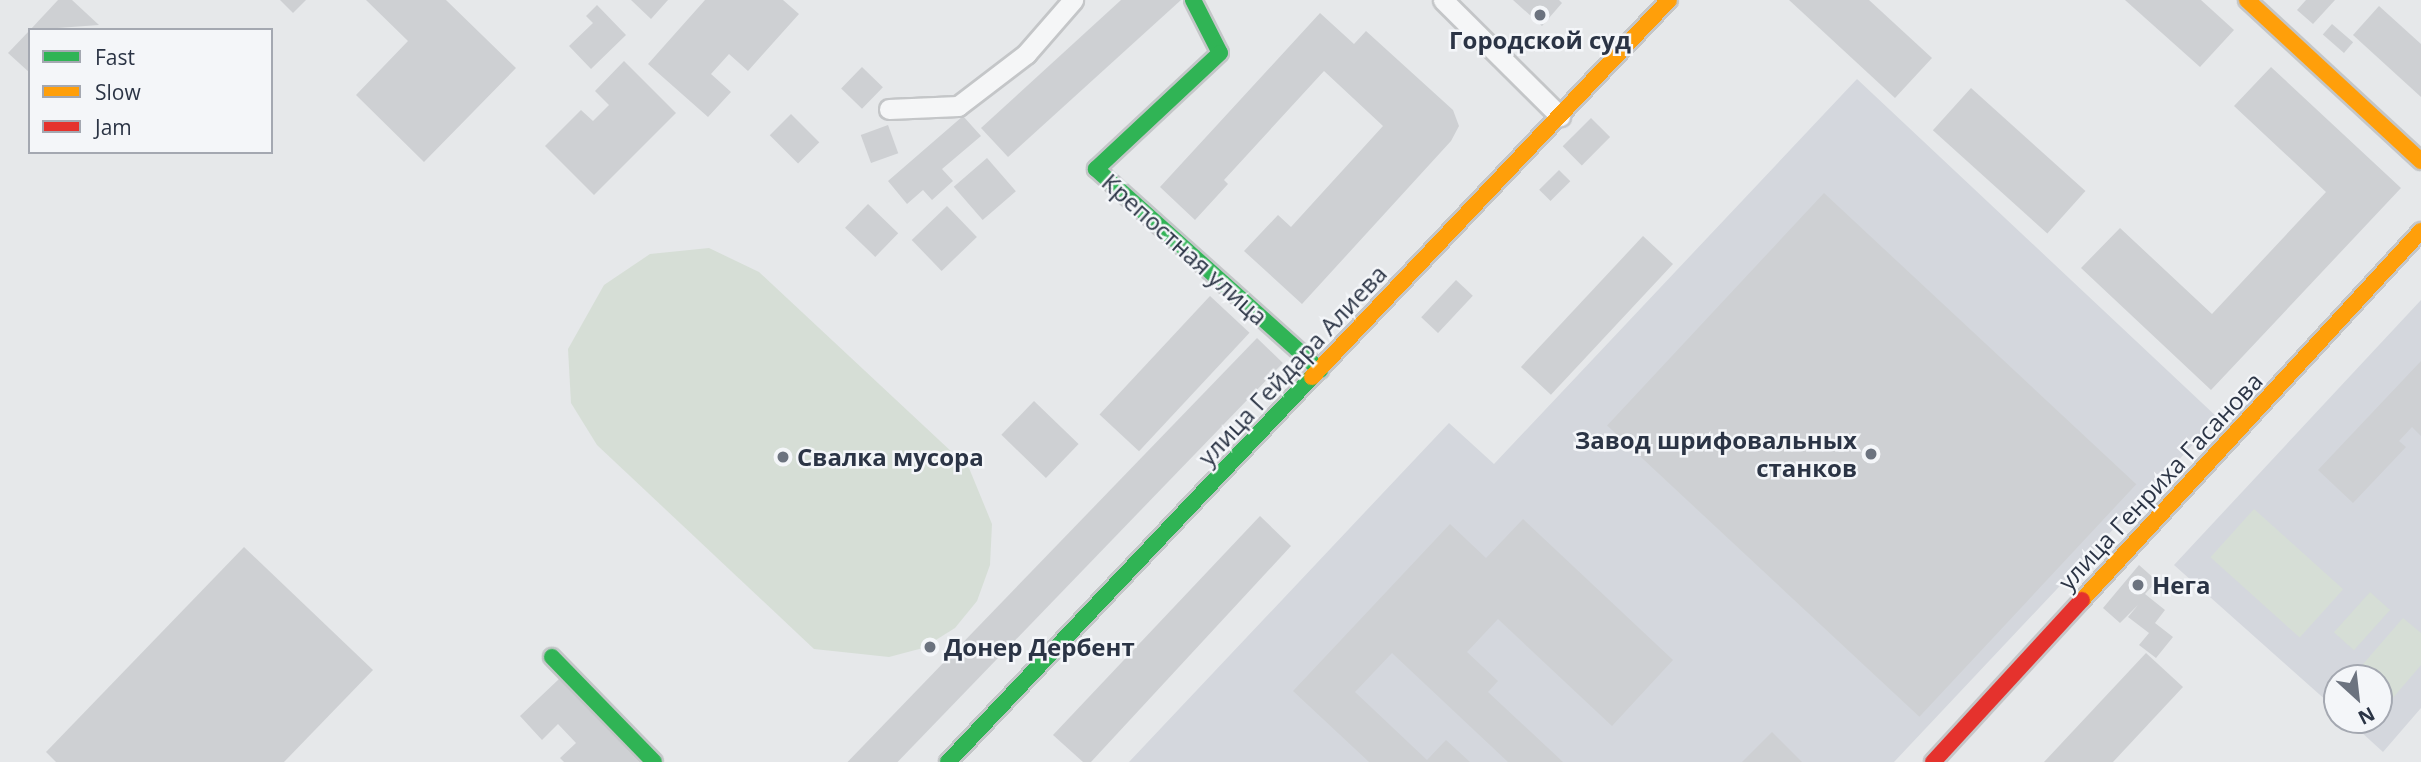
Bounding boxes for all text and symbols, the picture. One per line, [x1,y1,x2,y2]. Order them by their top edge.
marker: Городской суд [1532,7,1548,23]
place label: Городской суд [1449,26,1631,54]
legend [28,28,273,154]
text: Fast [95,43,135,71]
text: Slow [95,78,141,106]
text: Jam [95,113,132,141]
street label: Крепостная улица [1096,167,1274,331]
street label: улица Гейдара Алиева [1192,259,1392,471]
street label: улица Генриха Гасанова [2052,367,2268,595]
place label: Завод шрифовальных станков [1575,426,1857,482]
place label: Свалка мусора [797,443,984,471]
marker: Завод шрифовальных станков [1863,446,1879,462]
marker: Свалка мусора [775,449,791,465]
place label: Нега [2152,571,2211,599]
marker: Нега [2130,577,2146,593]
place label: Донер Дербент [944,633,1135,661]
marker: Донер Дербент [922,639,938,655]
north arrow [2323,664,2393,734]
text: N [2354,701,2379,731]

